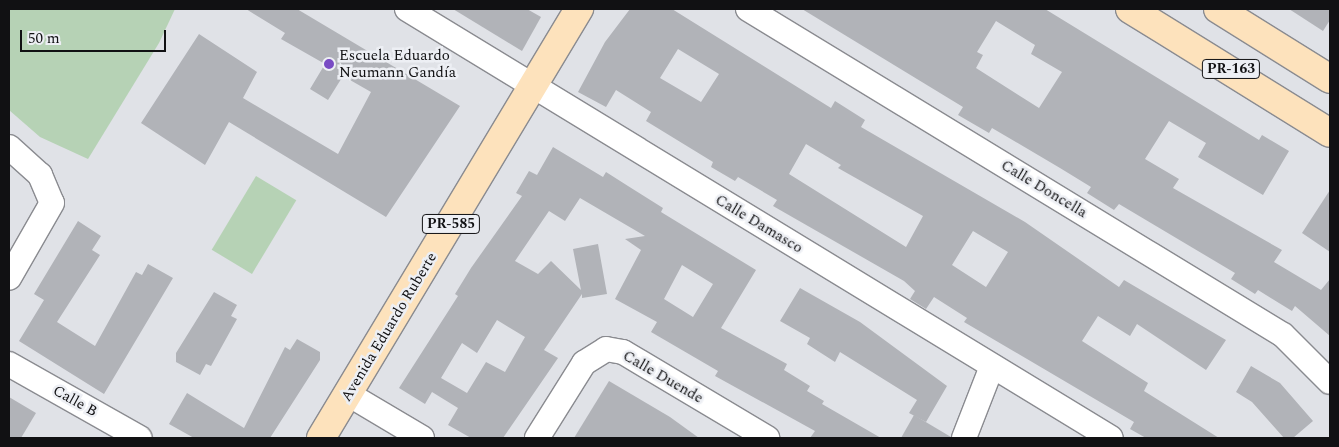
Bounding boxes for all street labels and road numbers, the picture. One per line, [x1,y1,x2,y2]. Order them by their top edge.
road number: PR-163 [1201,58,1261,80]
street label: Calle Doncella [998,156,1090,222]
street label: Calle Damasco [712,191,806,257]
road number: PR-585 [421,212,481,235]
street label: Avenida Eduardo Ruberte [337,249,441,405]
street label: Calle Duende [620,347,706,407]
street label: Calle B [50,382,100,420]

